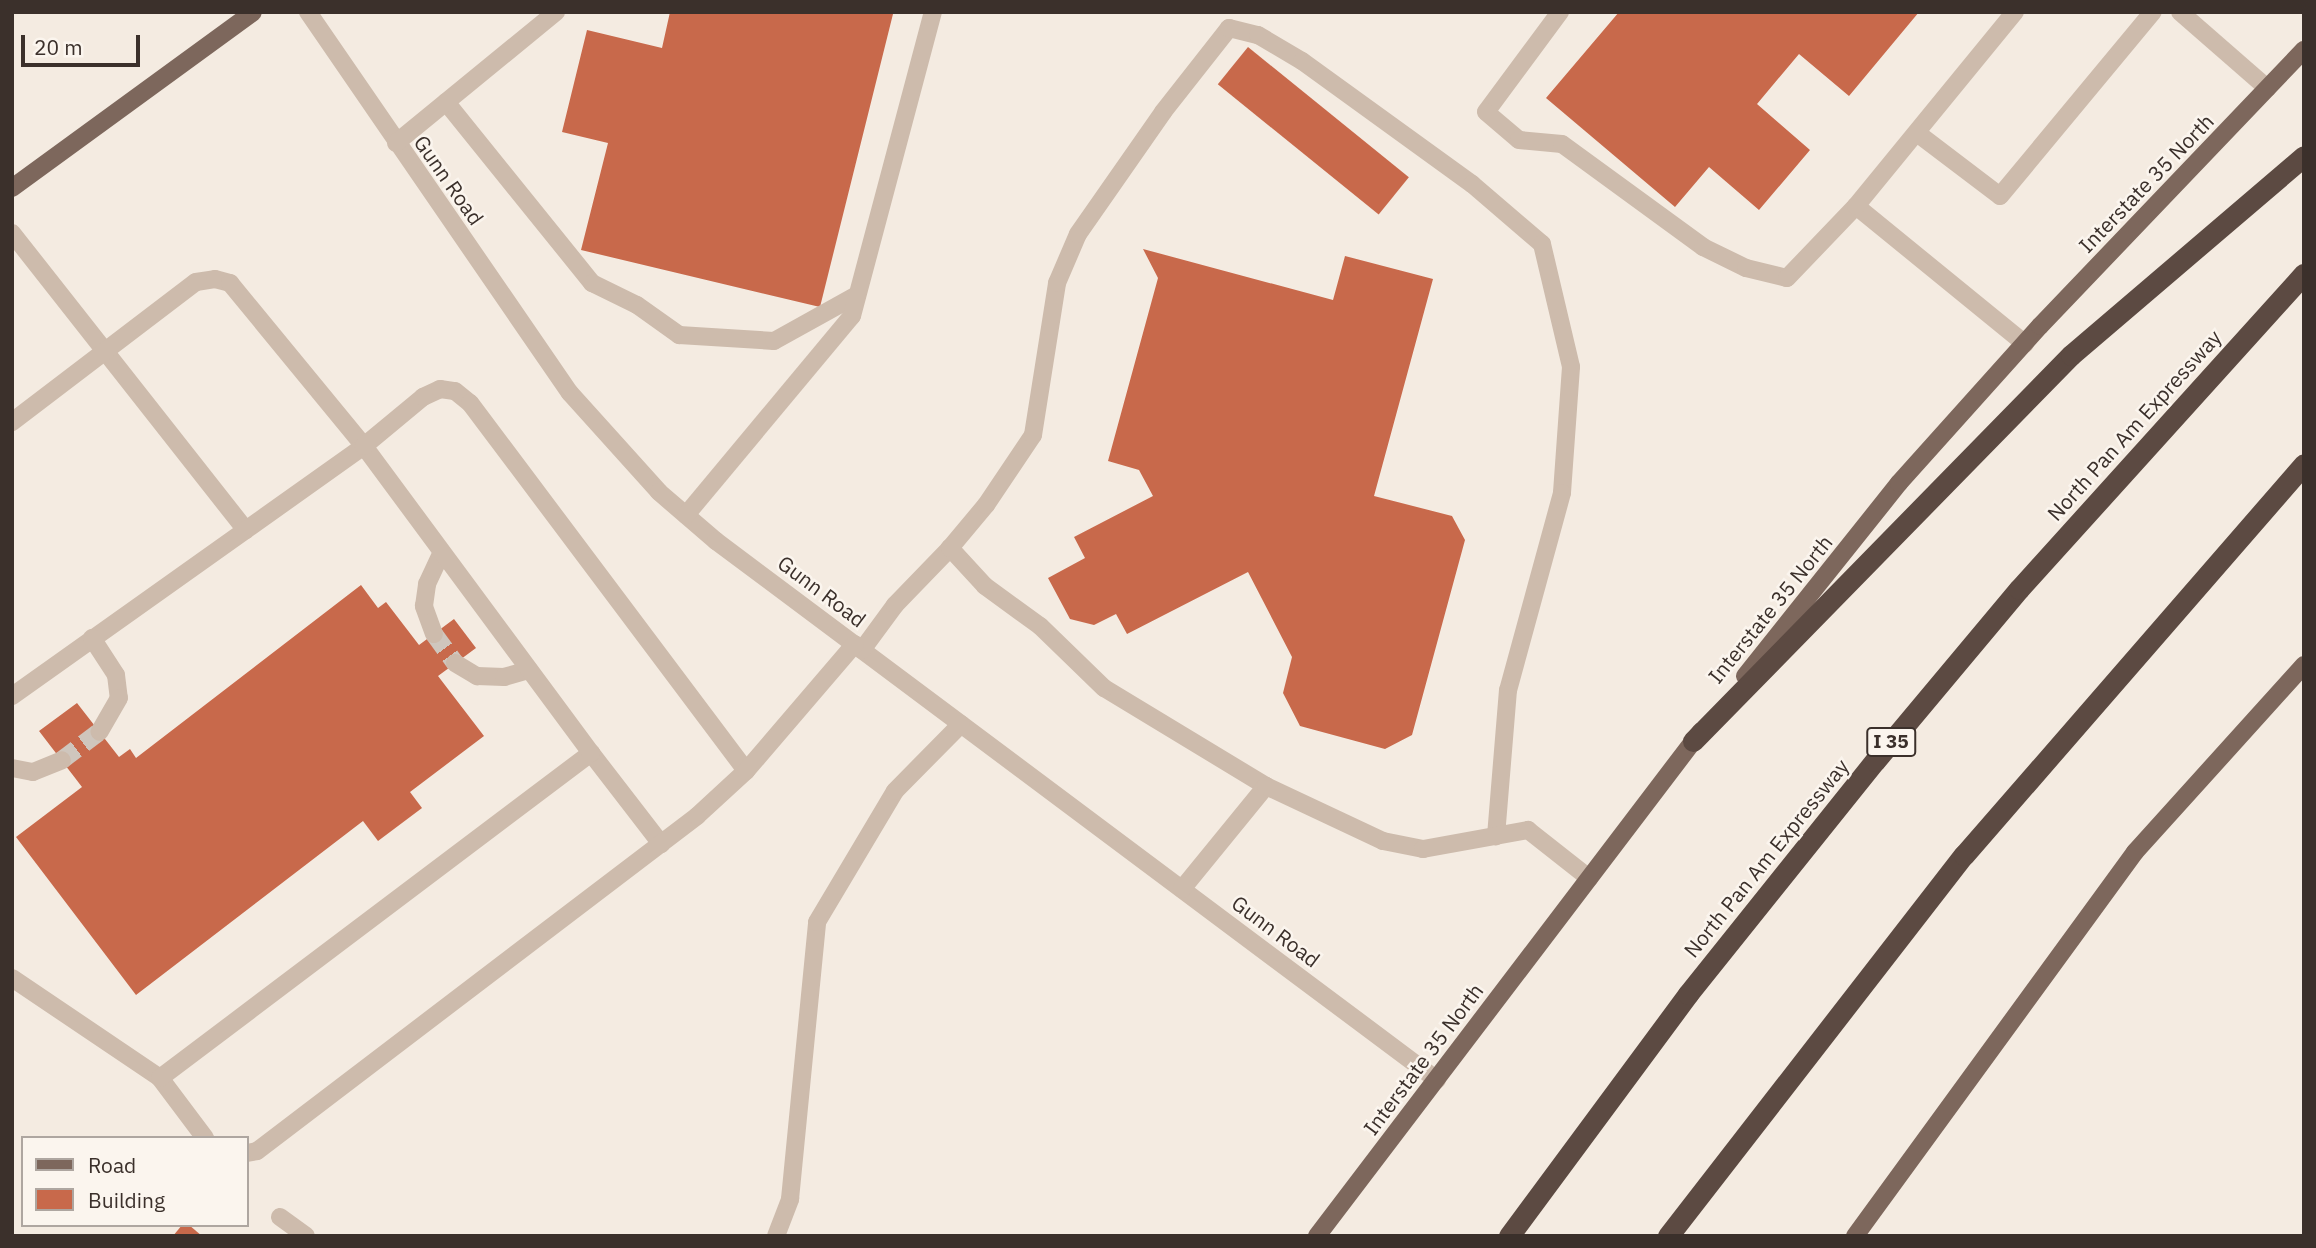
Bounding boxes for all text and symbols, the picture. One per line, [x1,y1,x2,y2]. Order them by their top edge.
scale bar [24,21,144,65]
text: 20 m [34,33,83,61]
street label: Interstate 35 North [2073,108,2219,258]
street label: Gunn Road [409,130,489,230]
street label: North Pan Am Expressway [2042,324,2226,526]
street label: Interstate 35 North [1703,530,1837,688]
street label: Gunn Road [773,550,871,632]
road number: I 35 [1865,726,1917,758]
street label: North Pan Am Expressway [1678,754,1854,962]
street label: Gunn Road [1227,890,1325,972]
street label: Interstate 35 North [1358,978,1488,1140]
legend [21,1136,248,1227]
text: Road [88,1151,136,1179]
text: Building [88,1186,165,1214]

